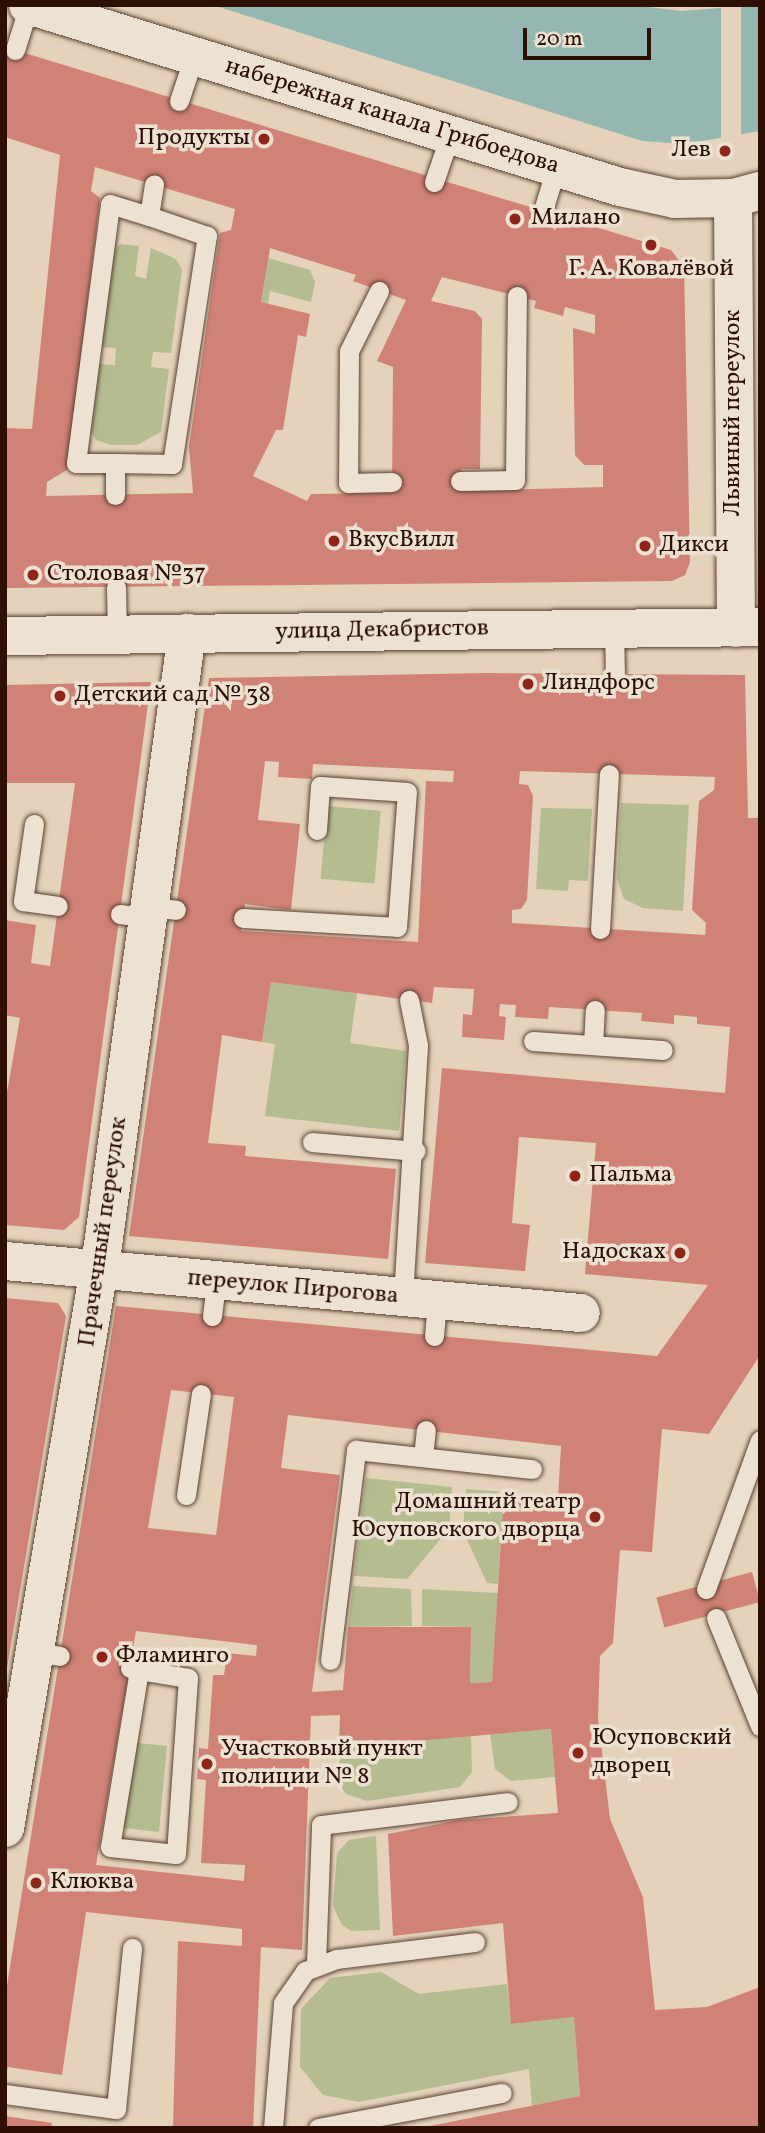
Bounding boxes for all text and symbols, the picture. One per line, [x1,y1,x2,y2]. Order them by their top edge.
scale bar [527,14,655,58]
text: 20 m [536,25,582,54]
street label: набережная канала Грибоедова [221,52,563,182]
place label: Продукты [138,125,250,153]
marker: Продукты [256,131,272,147]
place label: Лев [671,137,711,165]
marker: Лев [717,143,733,159]
place label: Милано [531,205,620,233]
marker: Милано [505,209,525,229]
marker: Г. А. Ковалёвой [643,237,659,253]
place label: Г. А. Ковалёвой [568,256,734,284]
street label: Львиный переулок [720,310,748,516]
place label: ВкусВилл [348,527,455,555]
place label: Дикси [659,532,729,560]
marker: ВкусВилл [326,533,342,549]
marker: Дикси [637,538,653,554]
place label: Столовая №37 [47,561,206,589]
marker: Столовая №37 [25,567,41,583]
street label: улица Декабристов [275,615,489,647]
place label: Линдфорс [542,670,655,698]
marker: Линдфорс [520,676,536,692]
place label: Детский сад № 38 [74,682,271,710]
marker: Детский сад № 38 [52,688,68,704]
street label: Прачечный переулок [74,1115,134,1349]
place label: Пальма [589,1162,672,1190]
marker: Пальма [567,1168,583,1184]
place label: Надосках [562,1239,666,1267]
marker: Надосках [672,1245,688,1261]
street label: переулок Пирогова [186,1264,400,1312]
place label: Домашний театр Юсуповского дворца [351,1489,581,1545]
marker: Домашний театр Юсуповского дворца [587,1509,603,1525]
place label: Фламинго [116,1643,229,1671]
marker: Фламинго [94,1649,110,1665]
place label: Юсуповский дворец [592,1725,732,1781]
place label: Участковый пункт полиции № 8 [221,1736,423,1792]
marker: Юсуповский дворец [570,1745,586,1761]
marker: Участковый пункт полиции № 8 [199,1756,215,1772]
place label: Клюква [50,1869,134,1897]
marker: Клюква [28,1875,44,1891]

